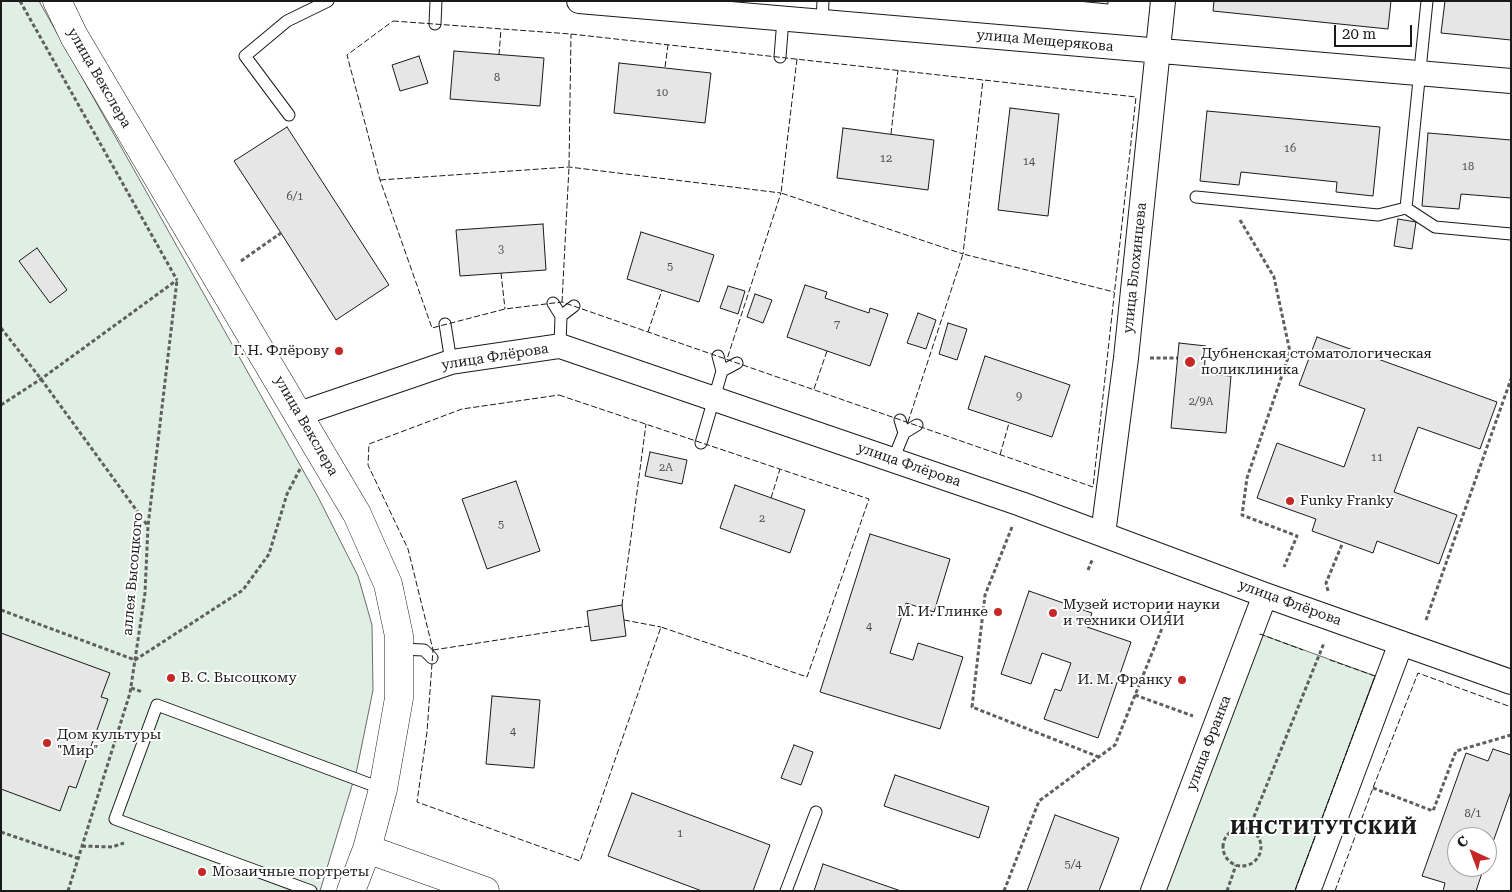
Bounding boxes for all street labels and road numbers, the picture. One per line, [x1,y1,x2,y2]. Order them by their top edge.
street label: улица Векслера [63,25,135,131]
street label: улица Мещерякова [976,27,1114,55]
street label: улица Блохинцева [1120,202,1150,334]
street label: улица Флёрова [440,340,550,374]
street label: улица Векслера [270,373,342,479]
street label: улица Флёрова [855,439,963,491]
street label: аллея Высоцкого [119,512,147,636]
street label: улица Флёрова [1236,577,1344,629]
street label: улица Франка [1183,693,1235,793]

